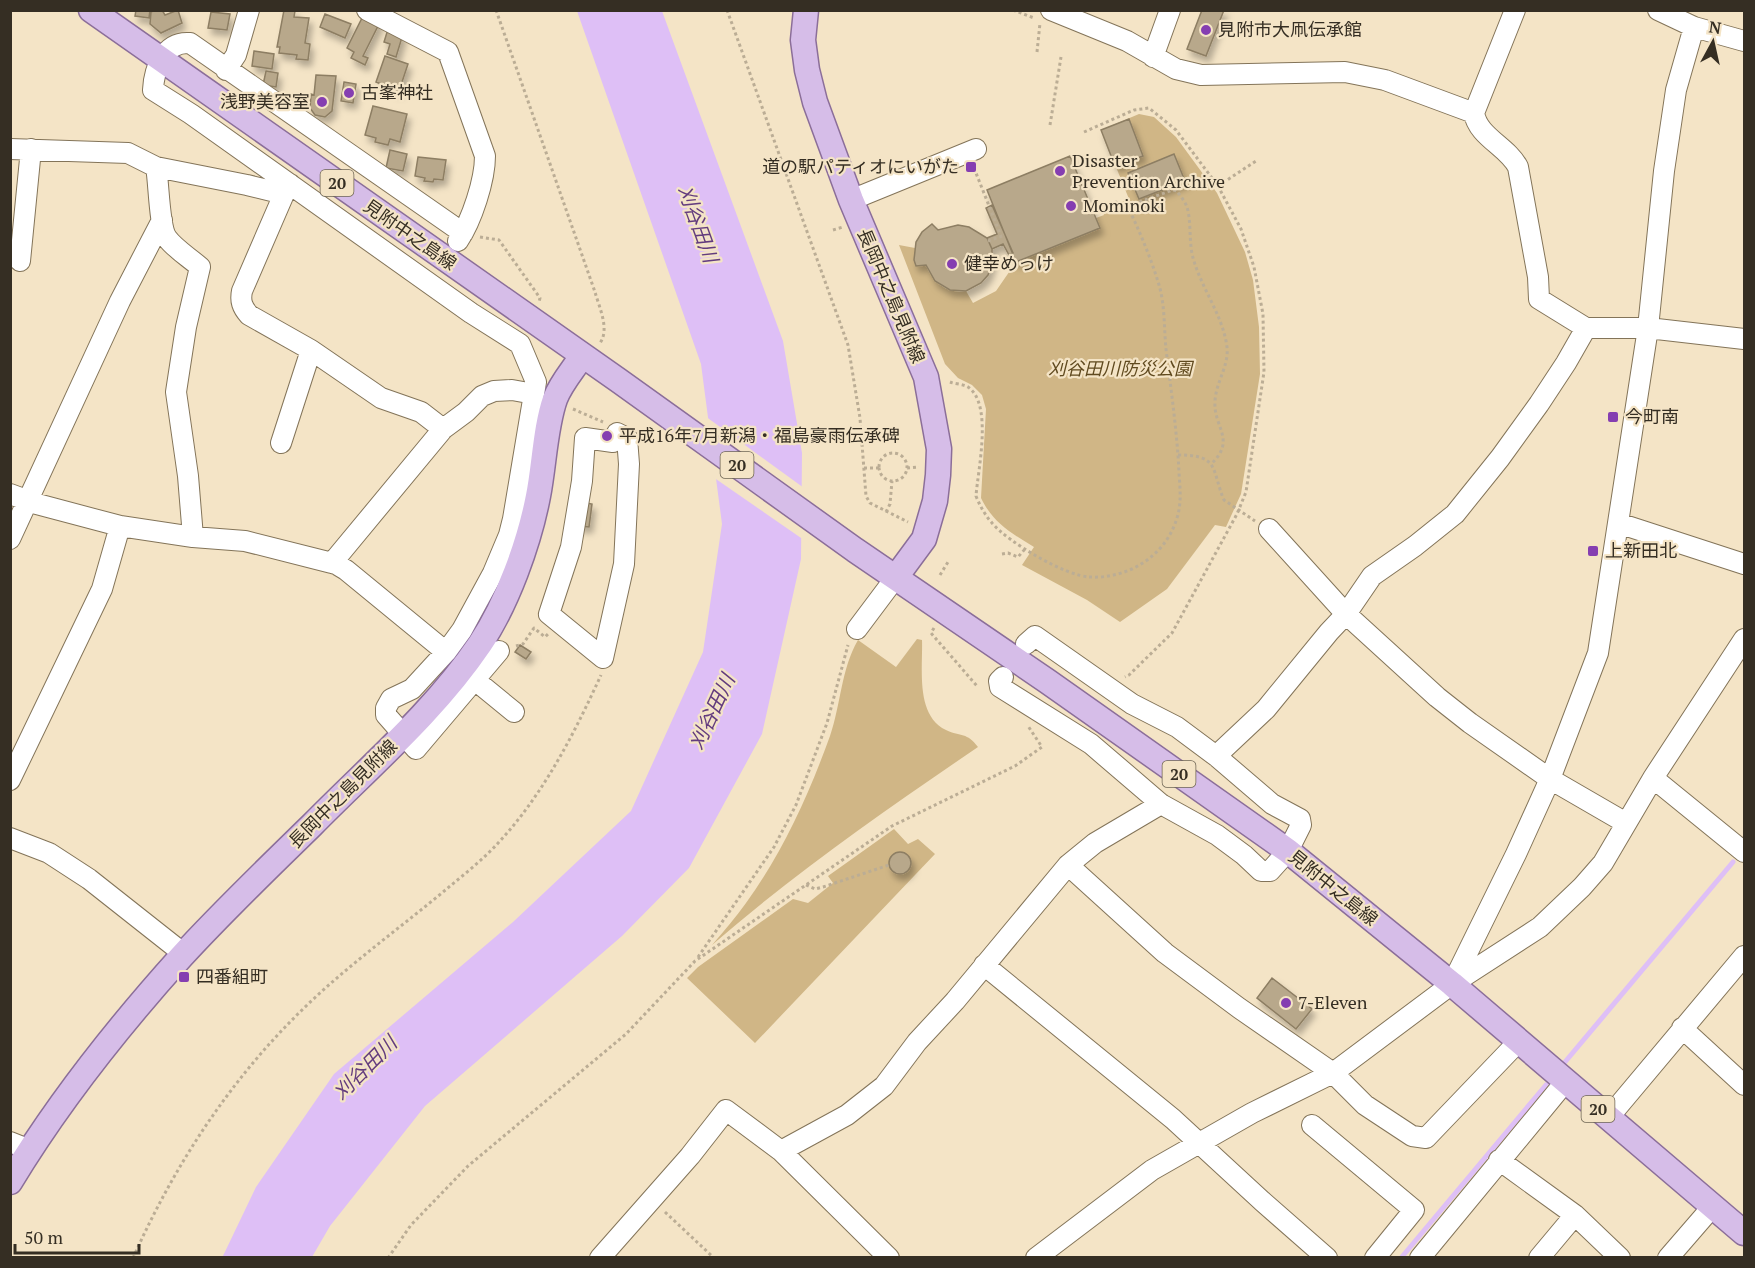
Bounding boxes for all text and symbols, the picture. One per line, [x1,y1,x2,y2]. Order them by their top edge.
north arrow [1683,12,1743,72]
text: N [1708,15,1723,39]
place label: 見附市大凧伝承館 [1218,17,1362,41]
marker: 見附市大凧伝承館 [1199,23,1213,37]
place label: 古峯神社 [361,80,433,104]
marker: 古峯神社 [342,86,356,100]
place label: 浅野美容室 [220,89,310,113]
marker: 浅野美容室 [315,95,329,109]
place label: Disaster Prevention Archive [1072,148,1225,193]
place label: 道の駅パティオにいがた [762,154,959,178]
marker: 道の駅パティオにいがた [964,160,978,174]
marker: Disaster Prevention Archive [1053,164,1067,178]
road number: 20 [320,170,354,196]
water label: 刈谷田川 [672,182,726,268]
street label: 見附中之島線 [359,193,462,275]
place label: Mominoki [1083,193,1165,217]
marker: Mominoki [1064,199,1078,213]
street label: 長岡中之島見附線 [853,225,931,367]
place label: 健幸めっけ [964,251,1054,275]
marker: 健幸めっけ [945,257,959,271]
park label: 刈谷田川防災公園 [1048,356,1195,380]
place label: 今町南 [1625,404,1679,428]
marker: 今町南 [1606,410,1620,424]
place label: 平成16年7月新潟・福島豪雨伝承碑 [619,423,900,447]
marker: 平成16年7月新潟・福島豪雨伝承碑 [600,429,614,443]
road number: 20 [720,452,754,478]
place label: 上新田北 [1605,538,1677,562]
marker: 上新田北 [1586,544,1600,558]
water label: 刈谷田川 [682,668,742,754]
street label: 長岡中之島見附線 [283,734,402,853]
road number: 20 [1162,761,1196,787]
street label: 見附中之島線 [1284,844,1383,931]
place label: 四番組町 [196,964,268,988]
marker: 四番組町 [177,970,191,984]
place label: 7-Eleven [1298,990,1368,1014]
marker: 7-Eleven [1279,996,1293,1010]
water label: 刈谷田川 [327,1028,404,1105]
road number: 20 [1582,1096,1614,1122]
scale bar [15,1217,140,1255]
text: 50 m [24,1225,64,1249]

